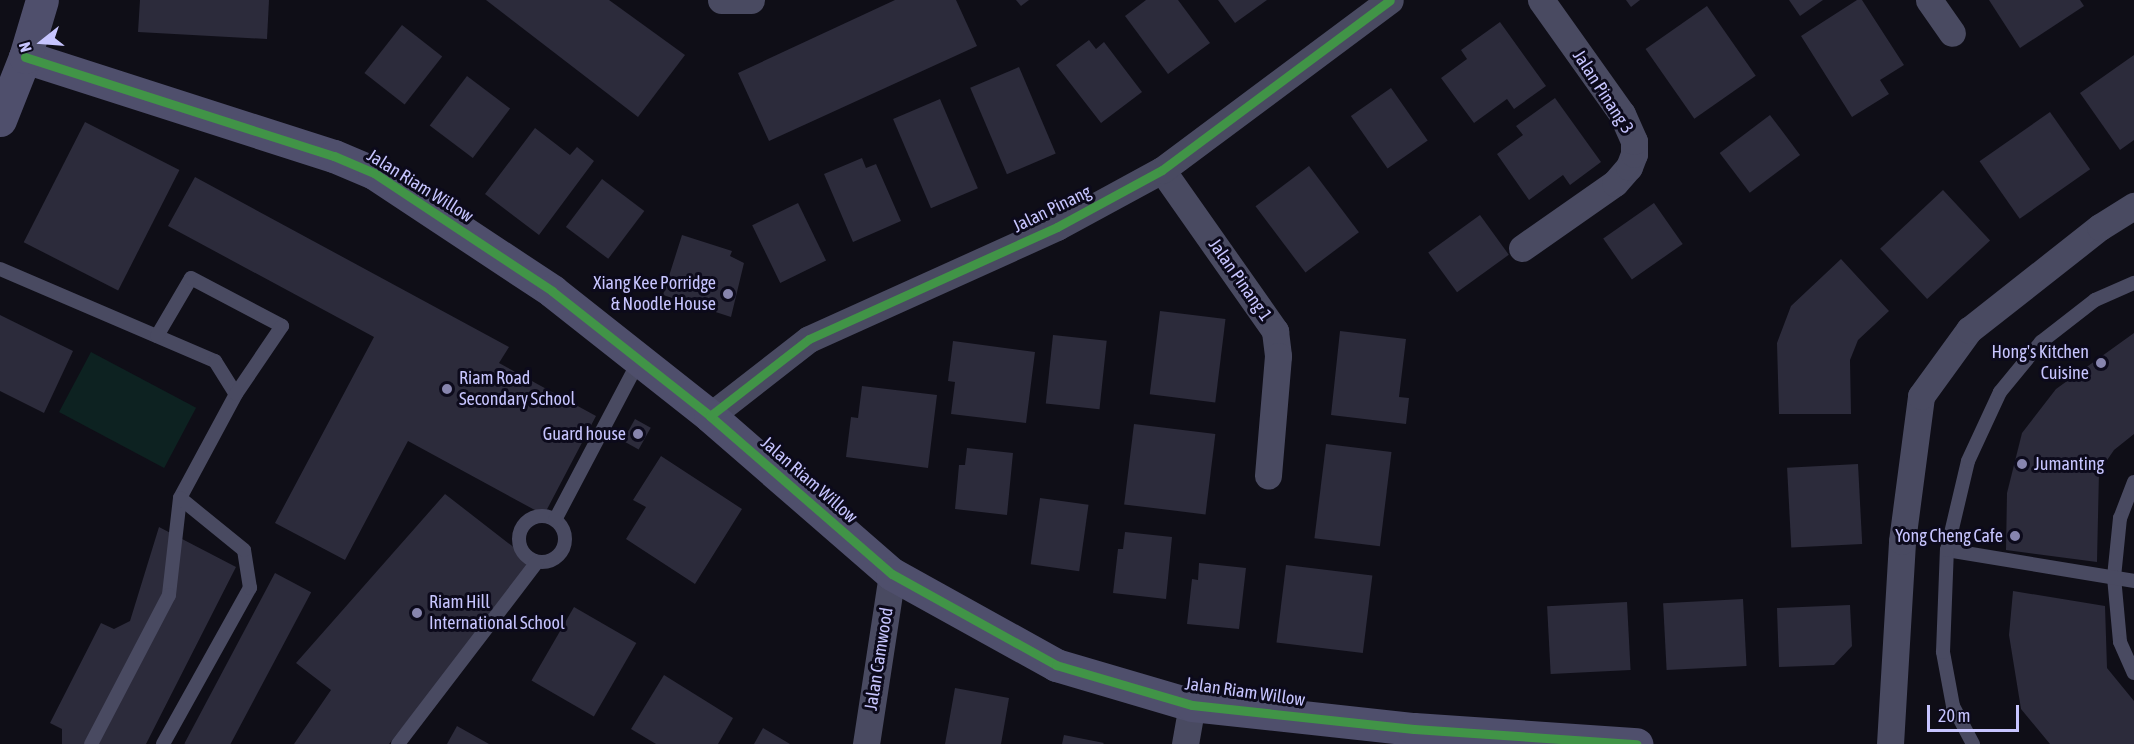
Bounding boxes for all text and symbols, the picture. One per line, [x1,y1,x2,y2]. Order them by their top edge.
north arrow [12,12,72,72]
text: N [15,40,35,54]
street label: Jalan Pinang 3 [1568,46,1638,138]
street label: Jalan Riam Willow [363,145,477,227]
street label: Jalan Pinang [1009,181,1095,237]
street label: Jalan Pinang 1 [1204,235,1276,325]
place label: Xiang Kee Porridge & Noodle House [593,273,716,316]
marker: Xiang Kee Porridge & Noodle House [721,287,735,301]
place label: Hong's Kitchen Cuisine [1992,342,2089,385]
marker: Hong's Kitchen Cuisine [2094,356,2108,370]
place label: Riam Road Secondary School [459,368,575,410]
marker: Riam Road Secondary School [440,382,454,396]
place label: Guard house [543,423,626,445]
marker: Guard house [631,427,645,441]
street label: Jalan Riam Willow [756,432,862,528]
place label: Jumanting [2034,453,2104,475]
marker: Jumanting [2015,457,2029,471]
place label: Yong Cheng Cafe [1895,525,2003,547]
marker: Yong Cheng Cafe [2008,529,2022,543]
place label: Riam Hill International School [429,592,565,634]
marker: Riam Hill International School [410,606,424,620]
street label: Jalan Camwood [860,606,898,712]
street label: Jalan Riam Willow [1184,673,1306,711]
scale bar [1930,693,2022,731]
text: 20 m [1938,705,1970,726]

